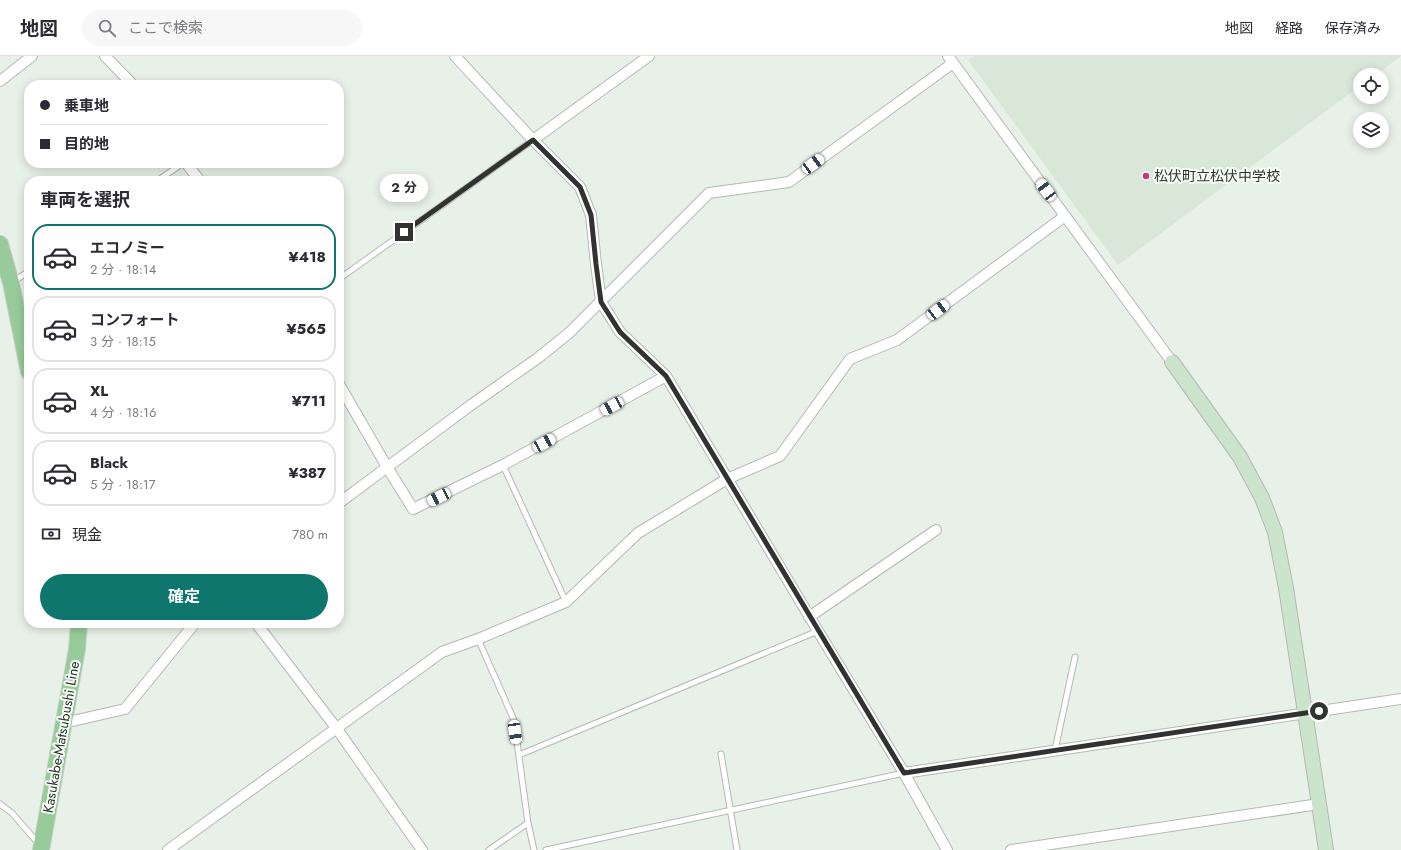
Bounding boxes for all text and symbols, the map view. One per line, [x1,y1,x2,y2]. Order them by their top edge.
search box [82,10,362,46]
text: 地図 [20,15,58,42]
icon: search [96,17,118,39]
text: ここで検索 [128,17,203,39]
text: 地図 [1225,18,1253,38]
text: 経路 [1275,18,1303,38]
text: 保存済み [1325,18,1381,38]
map controls [1353,68,1389,148]
button: locate [1353,68,1389,104]
text: 乗車地 [64,95,109,117]
button: layers [1353,112,1389,148]
text: 目的地 [64,133,109,155]
car [800,152,826,176]
place label: 松伏町立松伏中学校 [1154,166,1280,186]
marker: 松伏町立松伏中学校 [1141,171,1151,181]
callout: 2 分 [380,174,428,202]
car [1034,177,1058,203]
text: 2 分 [391,178,417,197]
text: 車両を選択 [40,187,130,213]
route end [395,223,413,241]
text: エコノミー [90,237,165,259]
icon: car [42,239,78,275]
text: ¥418 [288,246,326,268]
text: 2 分 · 18:14 [90,260,156,279]
car [925,298,951,322]
text: コンフォート [90,309,180,331]
icon: car [42,311,78,347]
text: ¥565 [287,318,326,340]
text: 3 分 · 18:15 [90,332,156,351]
text: XL [90,380,108,402]
icon: car [42,383,78,419]
text: ¥711 [292,390,326,412]
car [599,395,625,417]
text: 4 分 · 18:16 [90,403,156,422]
car [531,432,557,454]
text: Black [90,452,128,474]
icon: car [42,455,78,491]
text: ¥387 [288,462,326,484]
text: 5 分 · 18:17 [90,475,155,494]
car [426,486,452,508]
icon: cash [40,523,62,545]
text: 現金 [72,524,102,546]
text: 780 m [292,525,328,544]
button: 確定 [40,574,328,620]
street label: Kasukabe-Matsubushi Line [38,660,84,814]
route start [1310,702,1328,720]
car [507,719,523,745]

